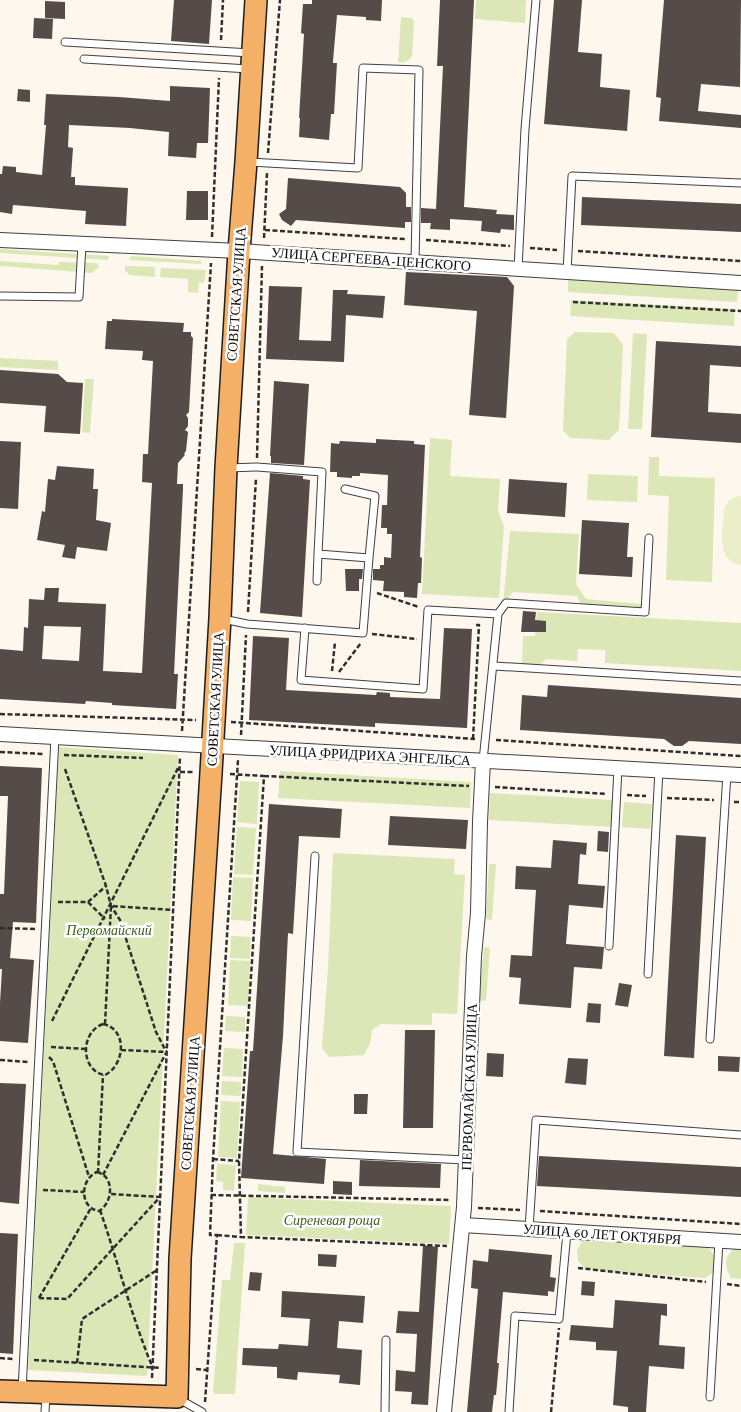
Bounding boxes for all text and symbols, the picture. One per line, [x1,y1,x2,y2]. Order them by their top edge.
street label: СОВЕТСКАЯ УЛИЦА [223,225,249,362]
street label: УЛИЦА СЕРГЕЕВА-ЦЕНСКОГО [270,244,472,274]
street label: СОВЕТСКАЯ УЛИЦА [203,630,227,767]
street label: УЛИЦА ФРИДРИХА ЭНГЕЛЬСА [269,742,472,768]
park label: Первомайский [65,922,152,938]
street label: ПЕРВОМАЙСКАЯ УЛИЦА [458,1002,480,1171]
street label: СОВЕТСКАЯ УЛИЦА [177,1034,203,1171]
park label: Сиреневая роща [284,1212,380,1228]
street label: УЛИЦА 60 ЛЕТ ОКТЯБРЯ [522,1220,682,1248]

